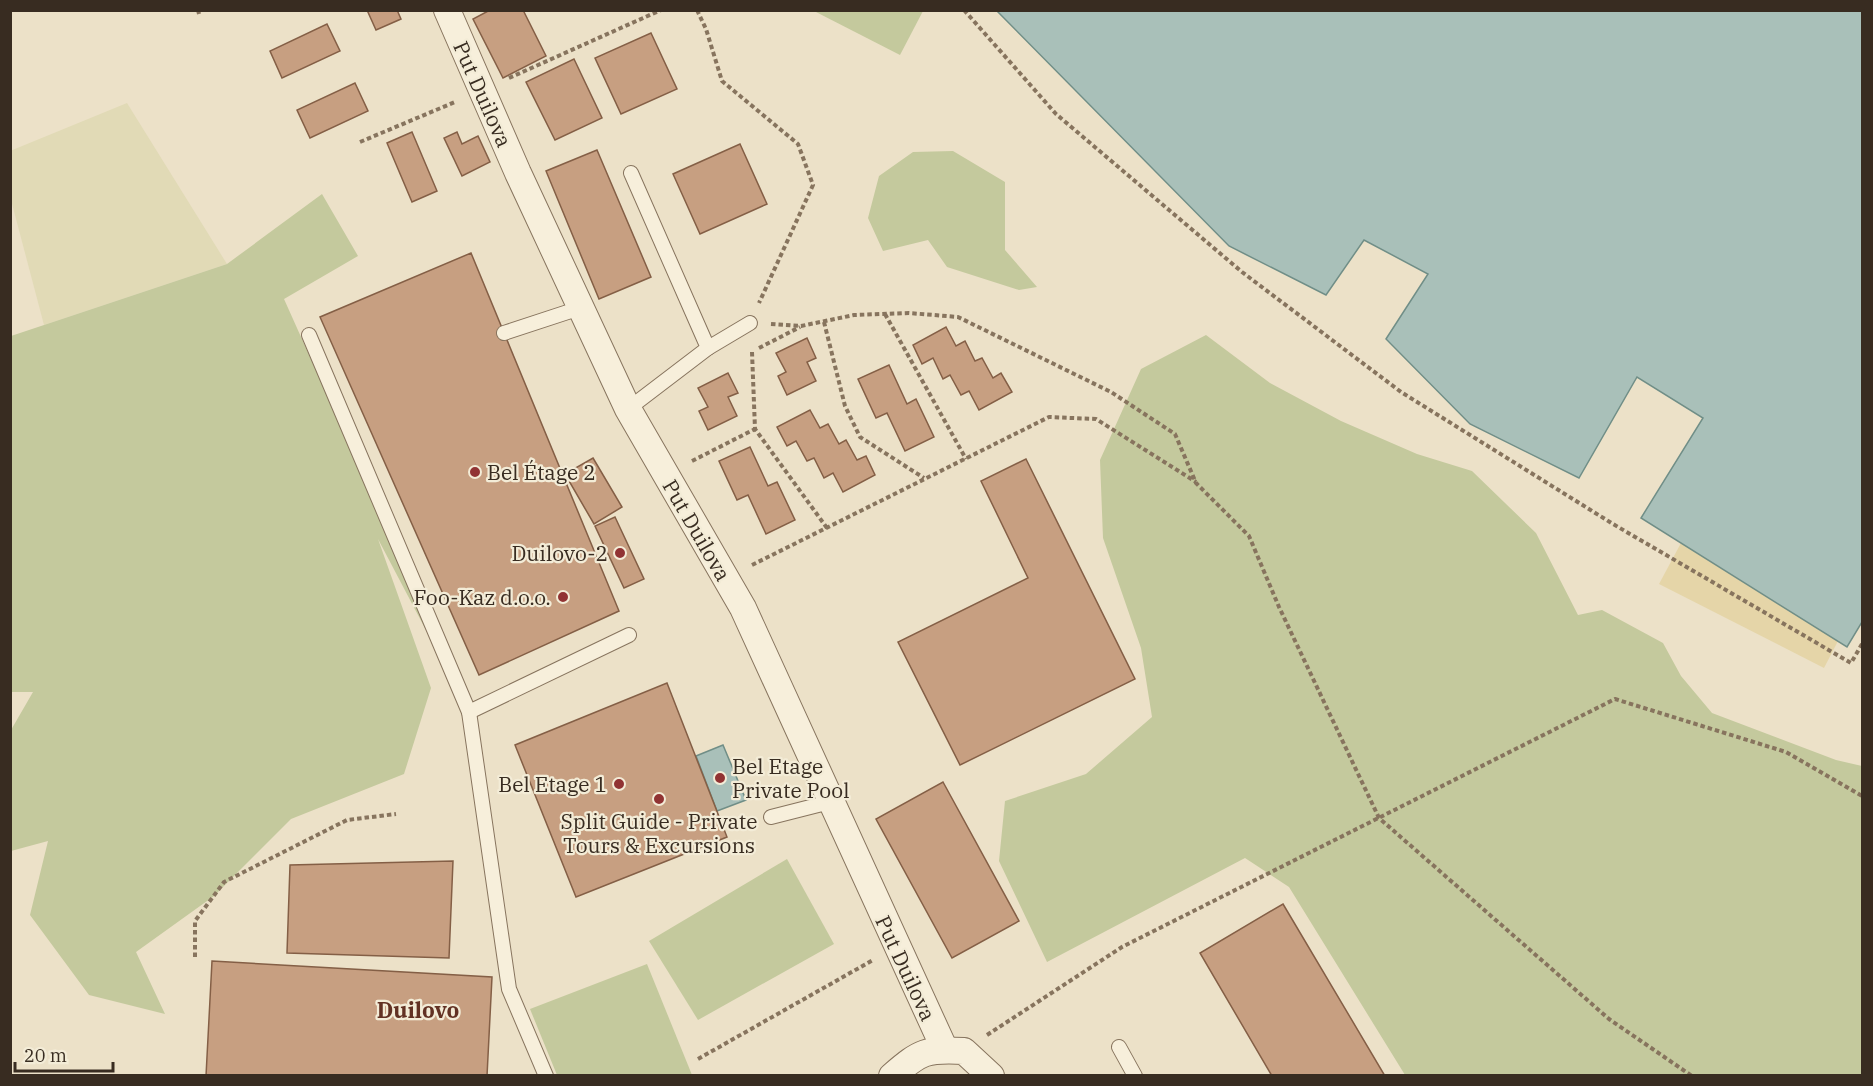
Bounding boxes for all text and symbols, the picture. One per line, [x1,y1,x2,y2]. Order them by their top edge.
street label: Put Duilova [447,37,519,151]
place label: Bel Étage 2 [487,458,596,486]
marker: Bel Étage 2 [468,465,482,479]
street label: Put Duilova [657,474,737,586]
place label: Duilovo-2 [512,539,608,567]
marker: Duilovo-2 [613,546,627,560]
place label: Foo-Kaz d.o.o. [414,583,551,611]
marker: Foo-Kaz d.o.o. [556,590,570,604]
place label: Bel Etage Private Pool [732,752,849,804]
place label: Bel Etage 1 [498,770,607,798]
marker: Bel Etage Private Pool [713,771,727,785]
marker: Bel Etage 1 [612,777,626,791]
marker: Split Guide - Private Tours & Excursions [652,792,666,806]
place label: Split Guide - Private Tours & Excursions [561,807,757,859]
street label: Put Duilova [869,911,943,1025]
district label: Duilovo [377,995,459,1024]
scale bar [15,1035,112,1073]
text: 20 m [24,1044,67,1067]

